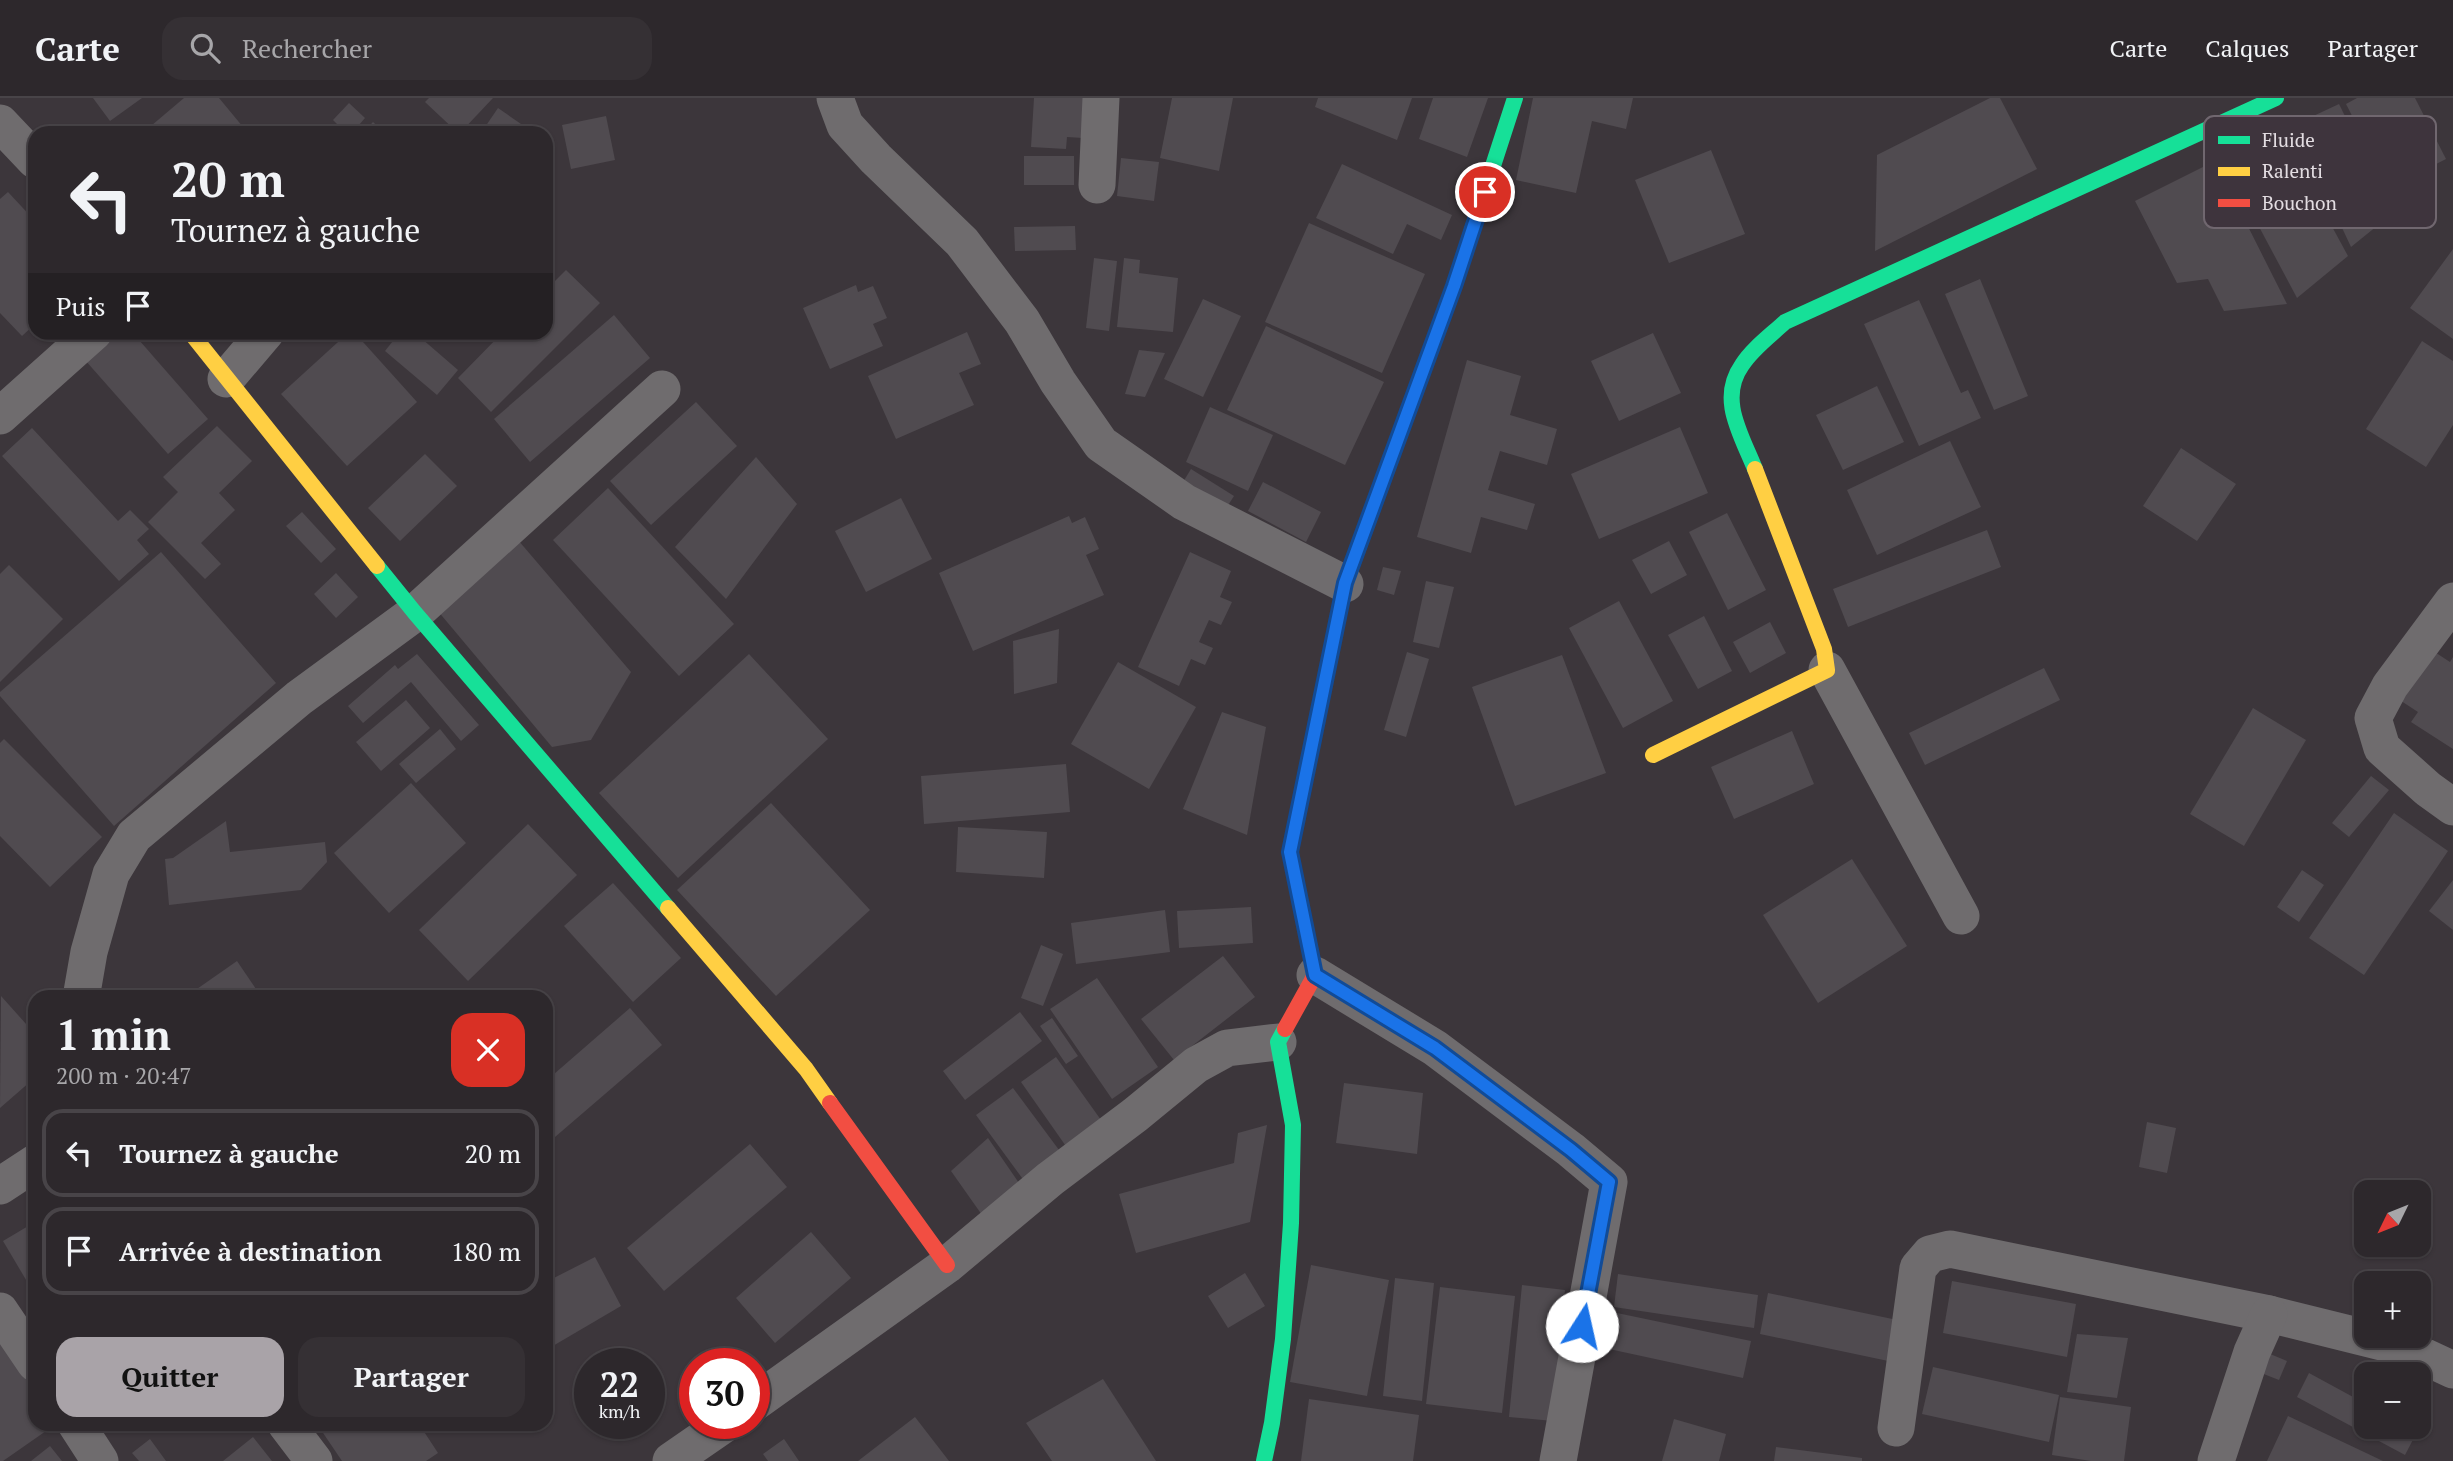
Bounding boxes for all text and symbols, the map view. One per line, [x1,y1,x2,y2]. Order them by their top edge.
search box [162,17,652,80]
text: Carte [35,27,120,70]
icon: search [186,29,224,67]
text: Rechercher [242,31,372,65]
text: Carte [2109,32,2167,64]
text: Calques [2205,32,2289,64]
text: Partager [2327,32,2418,64]
legend [2204,116,2436,228]
text: Fluide [2262,127,2315,152]
text: 20 m [171,146,285,211]
icon: left [56,154,147,245]
text: Ralenti [2262,158,2323,183]
pin [1455,162,1515,222]
icon: arrive [1466,173,1504,211]
text: Bouchon [2262,190,2337,215]
text: Tournez à gauche [171,209,420,251]
icon: arrive [119,287,157,325]
text: Puis [56,289,105,323]
text: 1 min [56,1006,171,1062]
button: close [451,1013,525,1087]
text: 200 m · 20:47 [56,1060,191,1091]
icon: left [60,1134,98,1172]
text: Tournez à gauche [119,1136,339,1170]
text: 20 m [465,1136,521,1170]
north arrow [2354,1180,2431,1256]
map controls [2354,1180,2431,1439]
icon: arrive [60,1232,98,1270]
text: Arrivée à destination [119,1234,382,1268]
text: 180 m [451,1234,521,1268]
button: + [2354,1271,2431,1348]
position arrow [1545,1289,1619,1363]
button: Quitter [56,1337,284,1417]
button: Partager [298,1337,525,1417]
speed limit sign: 30 [679,1348,770,1439]
text: 22 [600,1361,639,1407]
button: − [2354,1362,2431,1439]
text: km/h [599,1399,640,1423]

